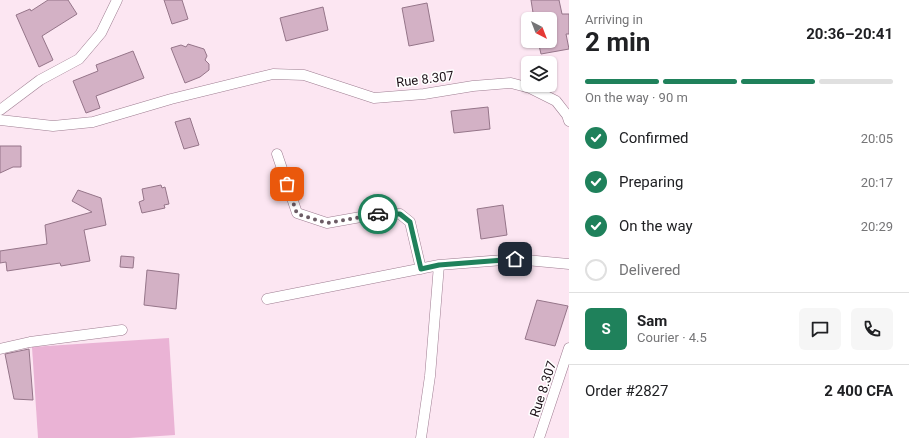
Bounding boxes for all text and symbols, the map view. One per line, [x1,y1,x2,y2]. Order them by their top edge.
north arrow [521,12,557,48]
map controls [521,12,557,92]
text: Arriving in [585,12,643,27]
text: 20:36–20:41 [806,25,893,43]
text: 2 min [585,27,650,57]
button: layers [521,56,557,92]
street label: Rue 8.307 [395,68,455,90]
text: On the way · 90 m [585,90,688,105]
icon: check [585,127,607,149]
text: Confirmed [619,129,689,147]
text: 20:05 [861,131,893,146]
pin [270,167,304,201]
icon: check [585,171,607,193]
icon: bag [276,173,298,195]
text: Preparing [619,173,683,191]
text: 20:17 [861,175,893,190]
courier [358,194,398,234]
icon: car [367,203,389,225]
icon: check [585,215,607,237]
text: On the way [619,217,693,235]
text: 20:29 [861,219,893,234]
pin [498,242,532,276]
icon: home [504,248,526,270]
text: Delivered [619,261,681,279]
button: chat [799,308,841,350]
button: phone [851,308,893,350]
text: Sam [637,312,667,330]
text: S [601,320,611,338]
text: Courier · 4.5 [637,330,707,345]
street label: Rue 8.307 [527,359,559,419]
text: Order #2827 [585,382,668,400]
text: 2 400 CFA [824,382,893,400]

